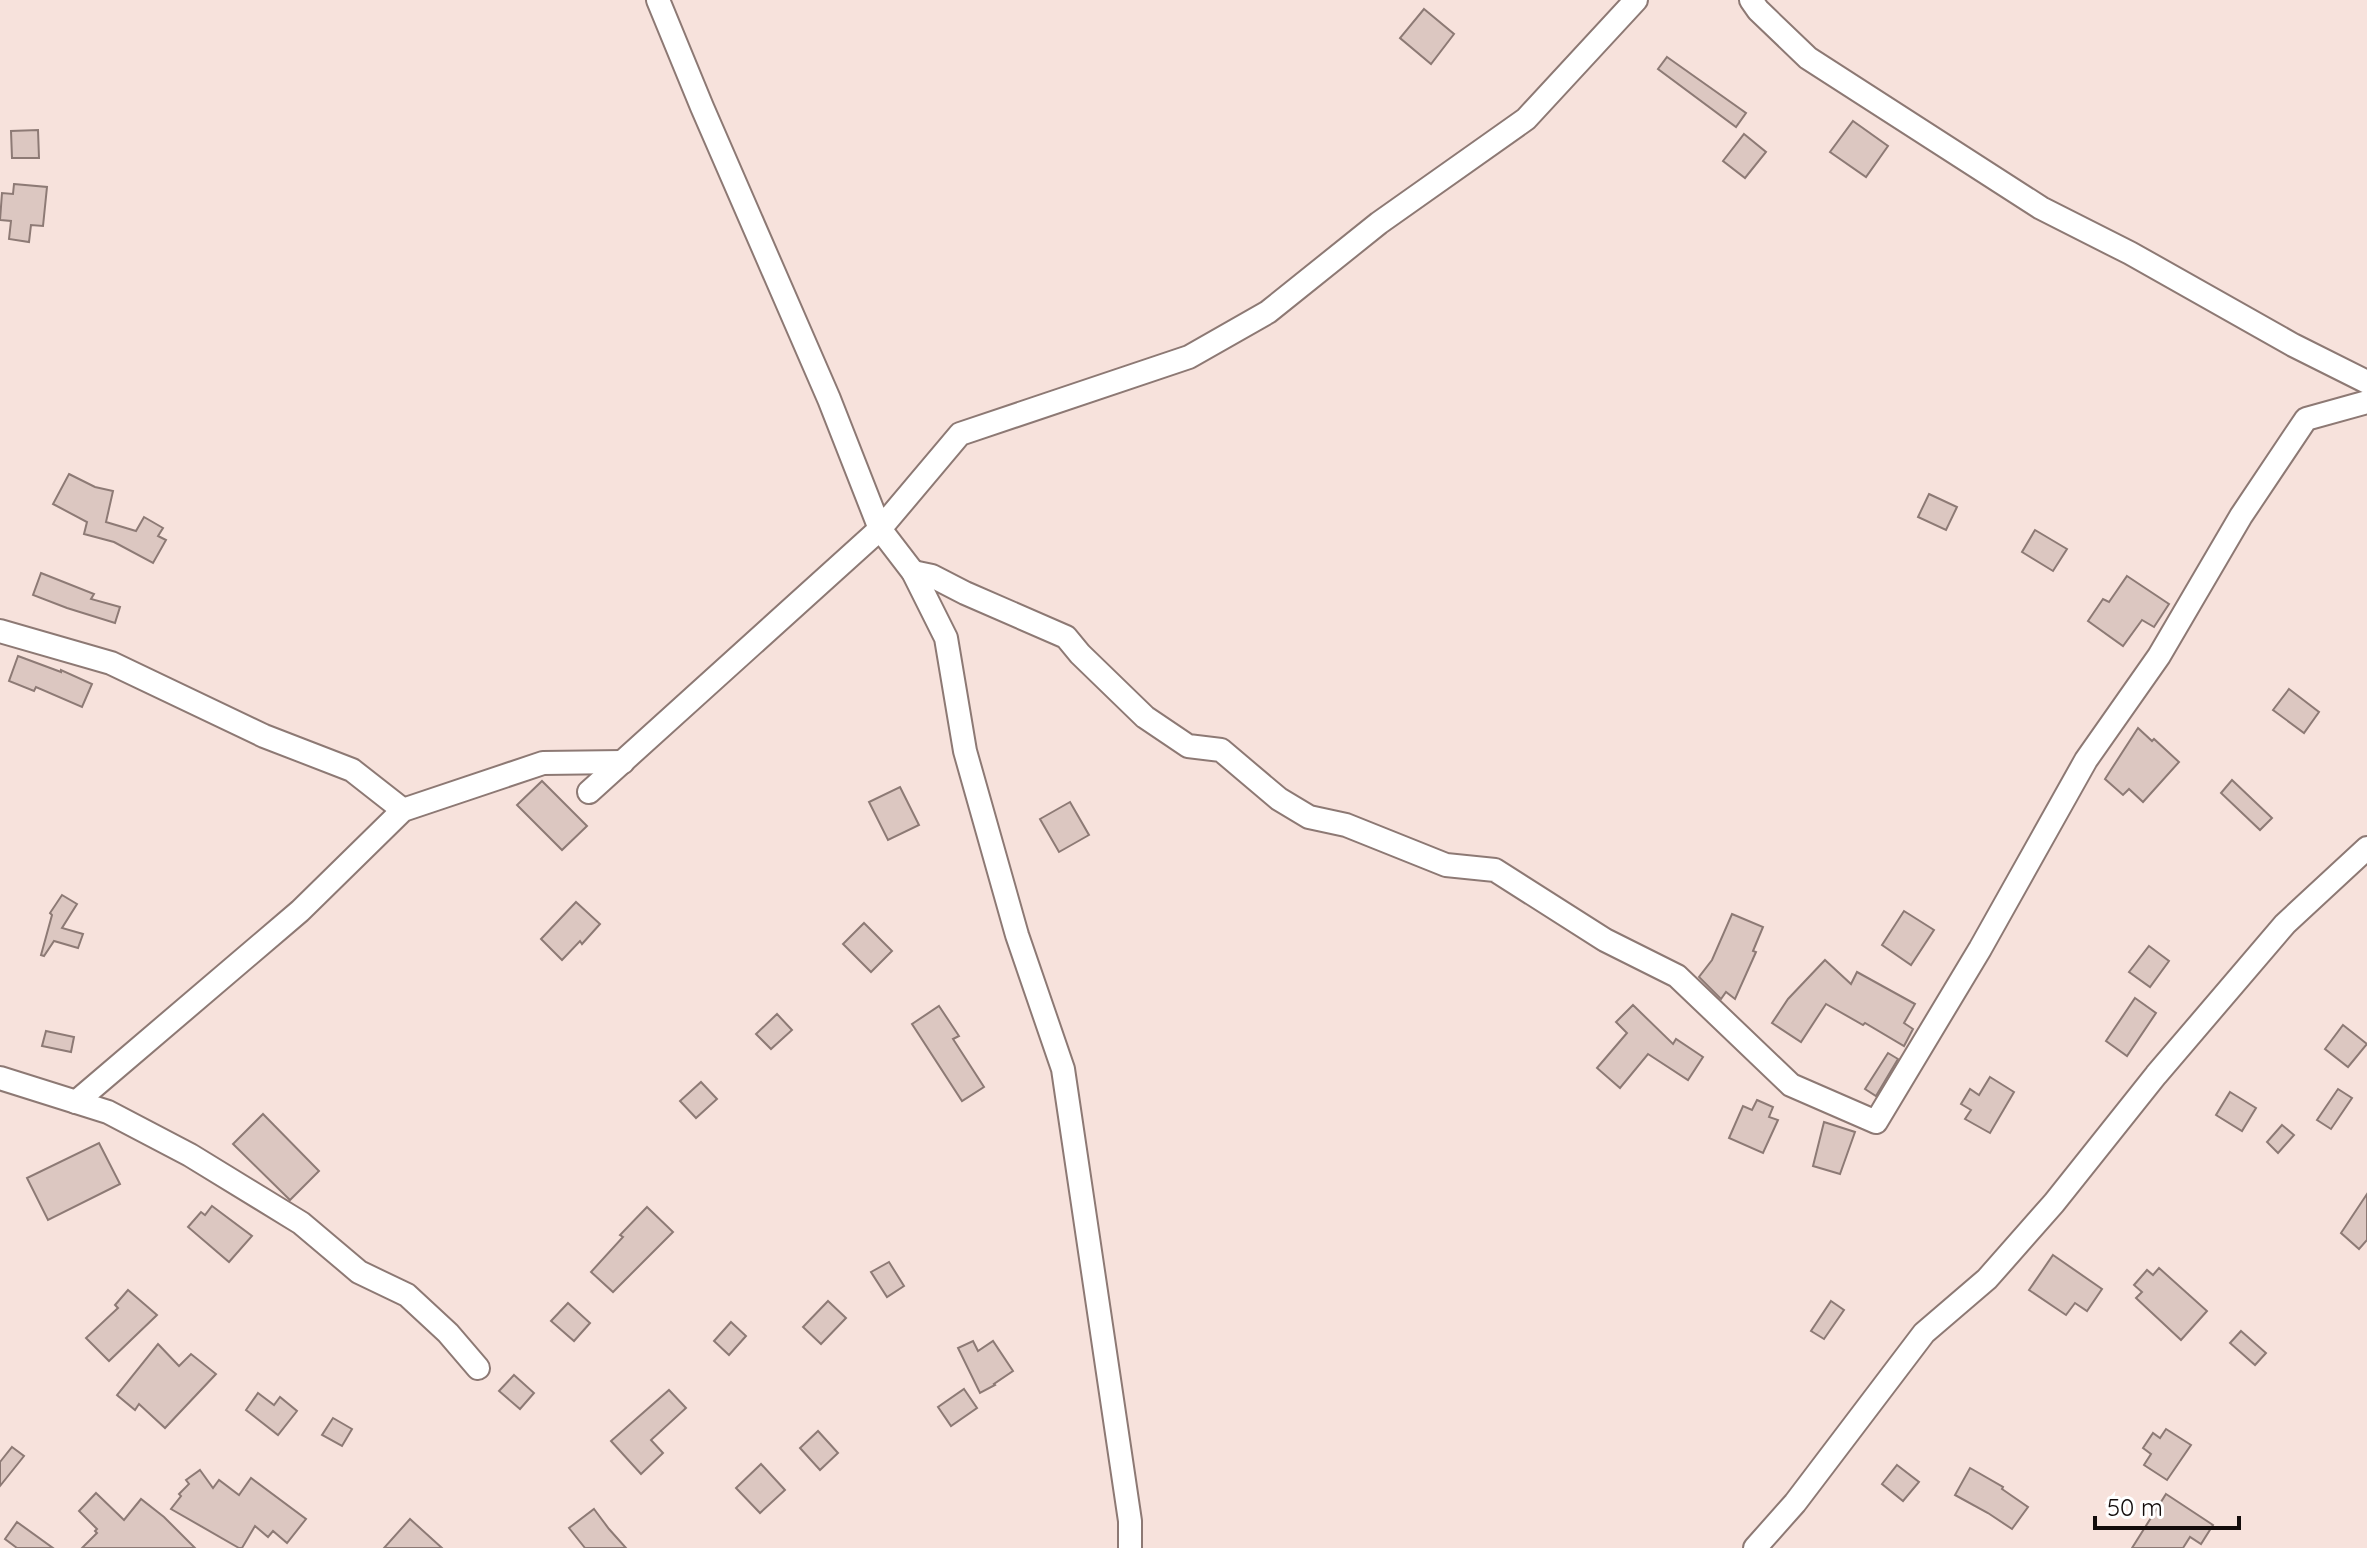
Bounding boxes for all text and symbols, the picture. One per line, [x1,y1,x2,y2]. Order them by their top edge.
scale bar [2095,1480,2239,1530]
text: 50 m [2107,1492,2163,1522]

